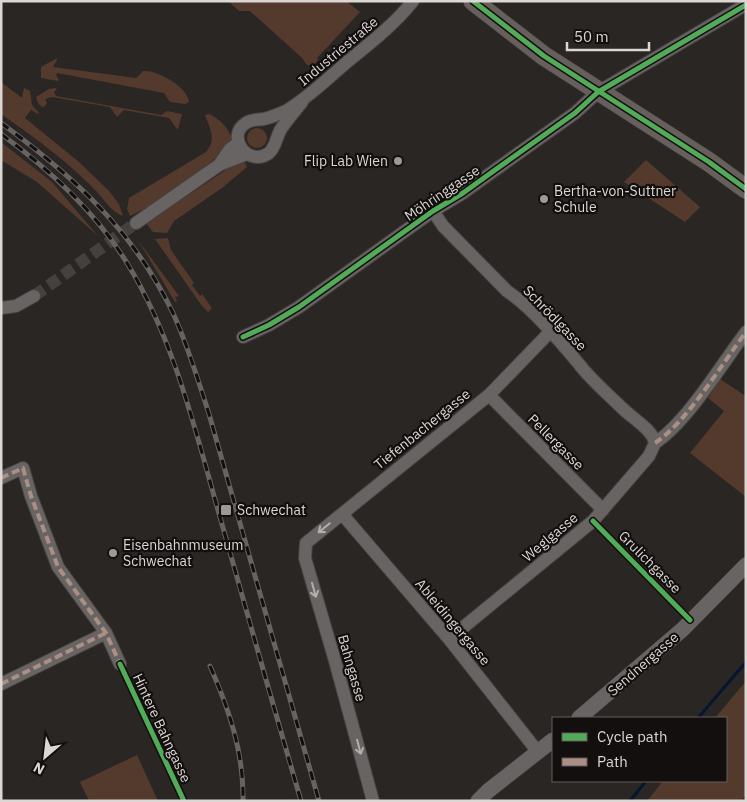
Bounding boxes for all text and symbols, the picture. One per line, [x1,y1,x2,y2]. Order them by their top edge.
street label: Industriestraße [295,12,382,90]
scale bar [567,20,650,52]
text: 50 m [574,27,609,46]
place label: Flip Lab Wien [304,152,388,170]
marker: Flip Lab Wien [392,155,404,167]
street label: Möhringgasse [401,161,483,225]
place label: Bertha-von-Suttner Schule [554,182,676,216]
marker: Bertha-von-Suttner Schule [538,193,550,205]
street label: Schrödlgasse [519,282,591,355]
street label: Tiefenbachergasse [370,385,474,473]
street label: Pellergasse [524,410,588,474]
place label: Schwechat [237,501,306,519]
marker: Schwechat [219,503,233,517]
street label: Weglgasse [518,508,582,565]
one-way arrow [318,523,331,534]
street label: Grulichgasse [615,527,685,597]
place label: Eisenbahnmuseum Schwechat [123,536,243,570]
marker: Eisenbahnmuseum Schwechat [107,547,119,559]
street label: Ableidingergasse [412,575,495,669]
one-way arrow [310,582,319,598]
street label: Sendnergasse [604,628,682,700]
street label: Bahngasse [334,633,370,704]
street label: Hintere Bahngasse [129,670,195,786]
legend [552,717,727,782]
text: Cycle path [597,727,668,746]
north arrow [20,732,70,782]
one-way arrow [354,738,364,754]
text: Path [597,752,628,771]
text: N [30,758,48,779]

